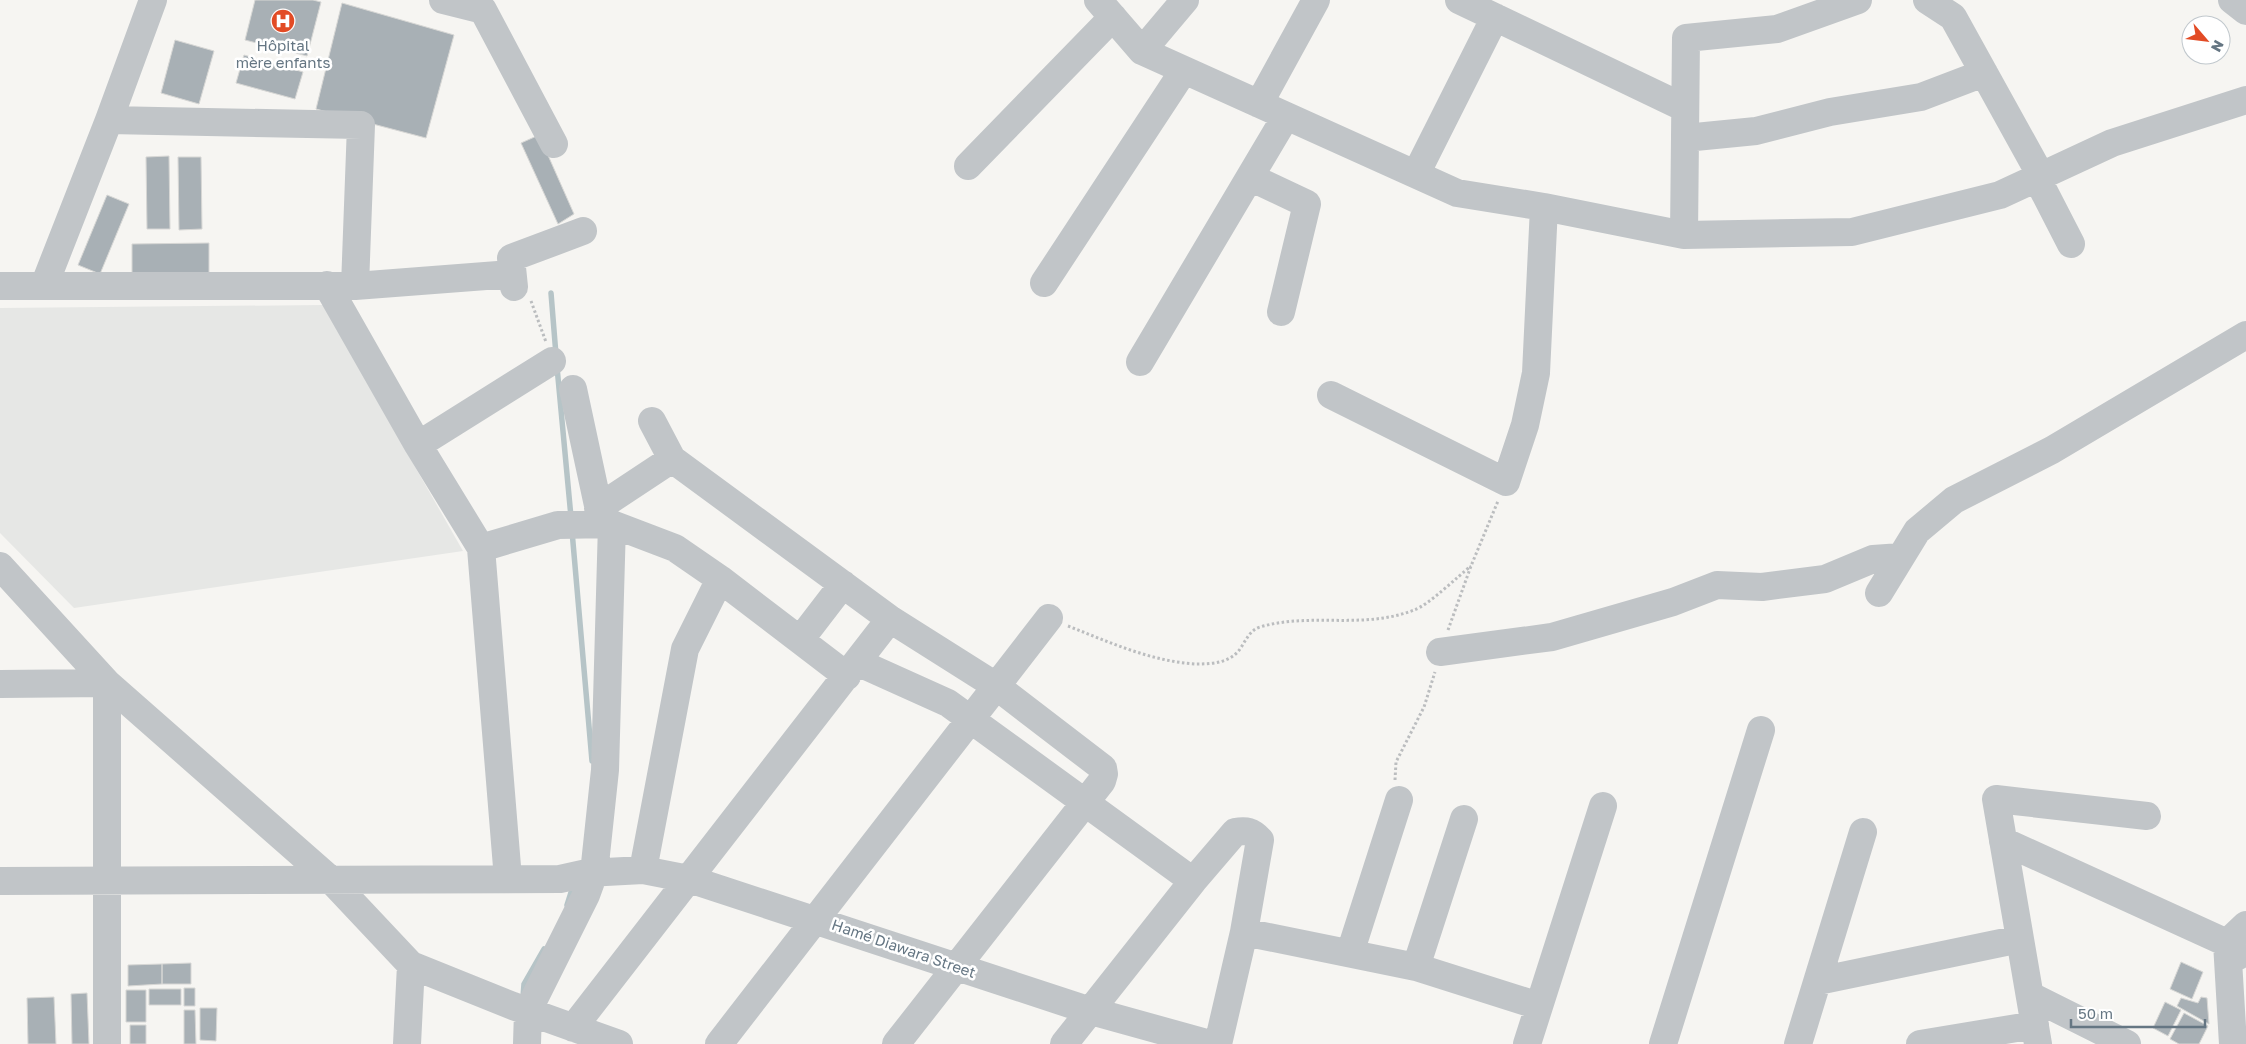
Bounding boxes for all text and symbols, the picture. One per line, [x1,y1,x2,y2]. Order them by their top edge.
hospital icon: Hôpital mère enfants [270,8,296,34]
north arrow [2181,15,2231,65]
place label: Hôpital mère enfants [236,36,330,71]
text: N [2208,38,2228,55]
street label: Hamé Diawara Street [830,915,978,981]
scale bar [2071,996,2205,1028]
text: 50 m [2078,1004,2113,1022]

